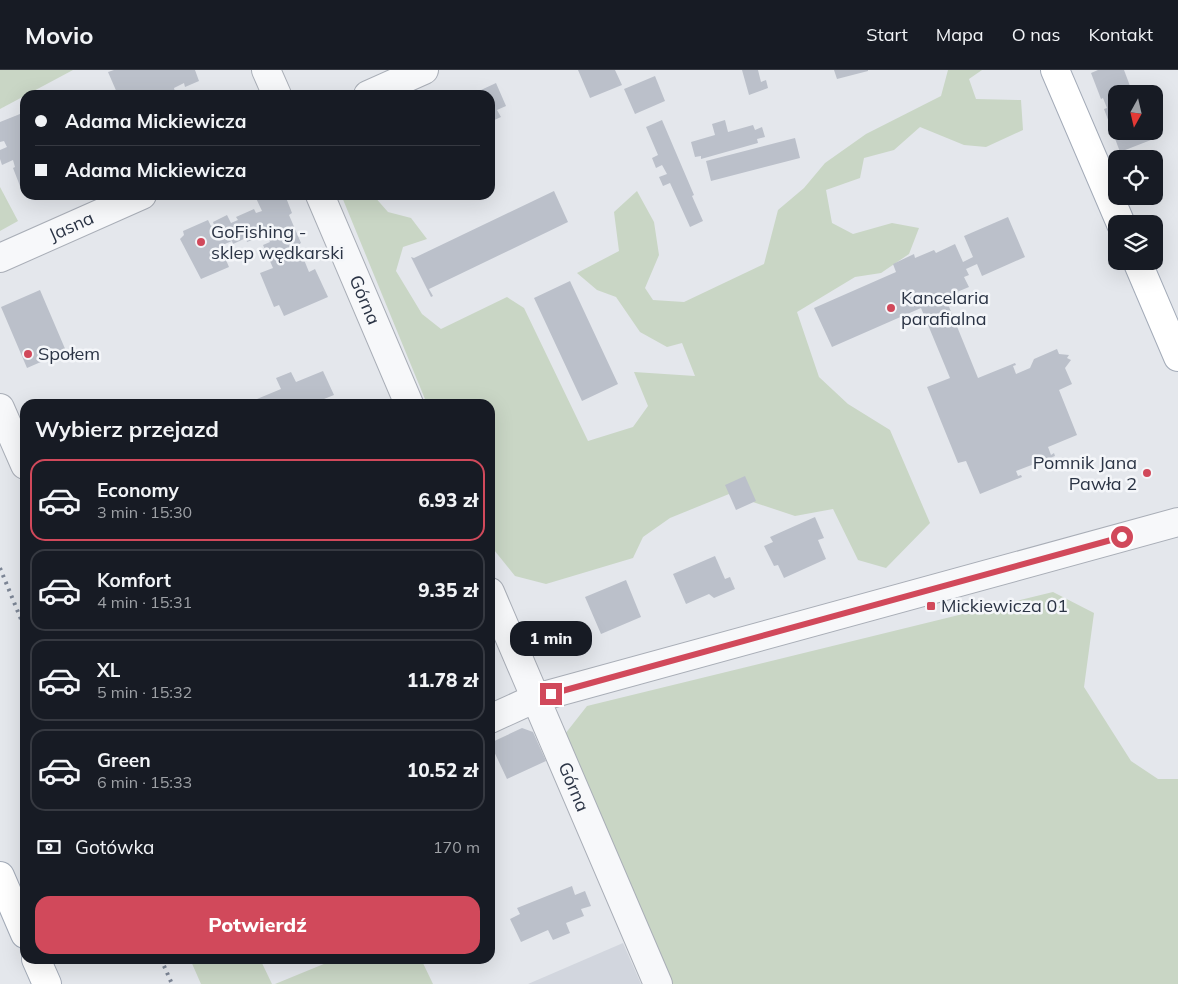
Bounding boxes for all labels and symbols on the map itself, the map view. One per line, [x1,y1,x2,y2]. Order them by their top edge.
north arrow [1108,85,1162,140]
street label: Jasna [45,206,97,246]
place label: GoFishing - sklep wędkarski [211,220,344,264]
marker: GoFishing - sklep wędkarski [195,236,207,248]
street label: Górna [344,272,386,328]
place label: Kancelaria parafialna [901,286,989,330]
marker: Kancelaria parafialna [885,302,897,314]
place label: Społem [38,342,100,365]
marker: Społem [22,348,34,360]
place label: Pomnik Jana Pawła 2 [1033,451,1137,495]
marker: Pomnik Jana Pawła 2 [1141,467,1153,479]
route start [1111,526,1133,548]
place label: Mickiewicza 01 [941,594,1068,617]
marker: Mickiewicza 01 [925,600,937,612]
callout: 1 min [510,622,592,656]
route end [540,683,562,705]
street label: Górna [553,759,595,815]

